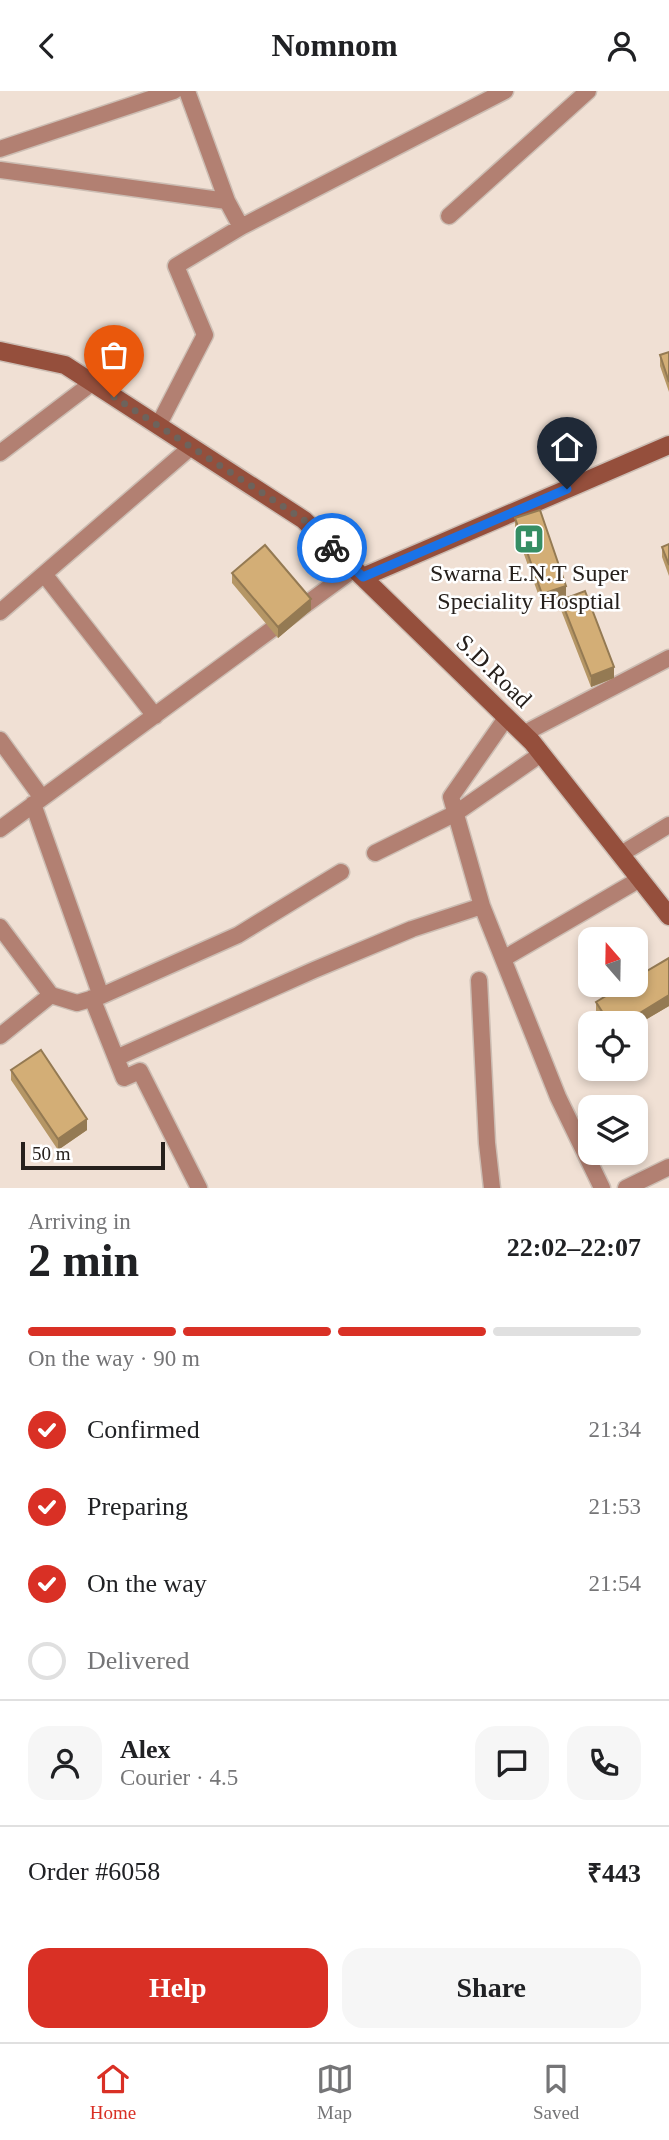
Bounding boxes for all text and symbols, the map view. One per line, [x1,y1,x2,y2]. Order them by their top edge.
icon: back [28,27,66,65]
text: Nomnom [271,27,398,63]
icon: person [603,27,641,65]
pin [84,325,144,397]
icon: bag [95,336,133,374]
pin [537,417,597,489]
icon: home [548,428,586,466]
courier [297,513,367,583]
hospital icon: Swarna E.N.T Super Speciality Hosptial [512,522,546,556]
icon: bike [313,529,351,567]
place label: Swarna E.N.T Super Speciality Hosptial [430,560,628,614]
street label: S.D.Road [451,629,537,713]
north arrow [578,927,648,997]
map controls [578,927,648,1165]
button: locate [578,1011,648,1081]
button: layers [578,1095,648,1165]
scale bar [21,1139,164,1171]
text: 50 m [32,1143,71,1164]
text: Arriving in [28,1209,131,1234]
text: 22:02–22:07 [507,1233,641,1262]
text: 2 min [28,1235,139,1286]
text: On the way · 90 m [28,1346,200,1371]
icon: check [28,1411,66,1449]
text: Confirmed [87,1415,200,1444]
text: 21:34 [589,1417,641,1442]
icon: check [28,1488,66,1526]
text: Preparing [87,1492,188,1521]
text: 21:53 [589,1494,641,1519]
icon: check [28,1565,66,1603]
text: On the way [87,1569,207,1598]
text: 21:54 [589,1571,641,1596]
text: Delivered [87,1646,190,1675]
button: person [28,1726,102,1800]
button: chat [475,1726,549,1800]
button: phone [567,1726,641,1800]
text: Alex [120,1735,171,1764]
text: Courier · 4.5 [120,1765,238,1790]
text: Order #6058 [28,1857,160,1886]
text: ₹443 [587,1859,641,1888]
button: Help [28,1948,328,2028]
button: Share [342,1948,641,2028]
tab: Home [90,2060,136,2124]
tab: Map [316,2060,354,2124]
tab: Saved [533,2060,579,2124]

